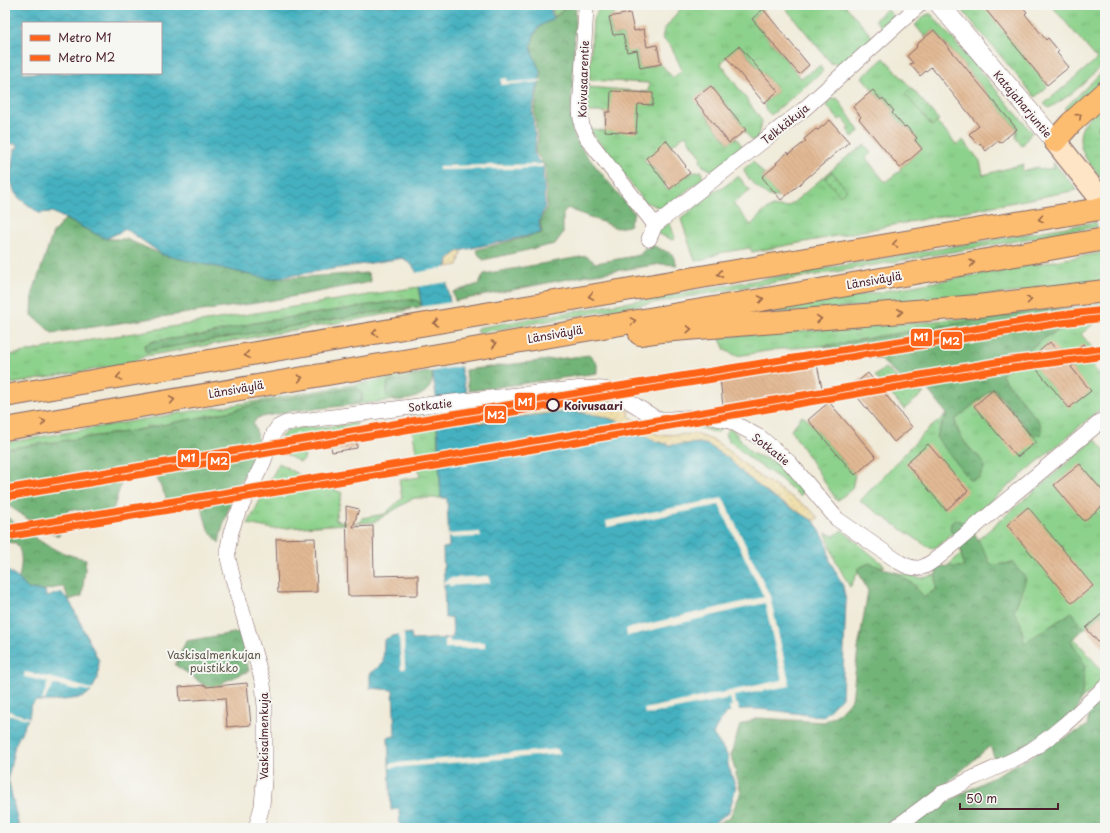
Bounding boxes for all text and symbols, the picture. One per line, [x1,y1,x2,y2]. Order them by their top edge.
legend [22,22,162,74]
text: Metro M1 [58,28,111,46]
street label: Koivusaarentie [573,40,593,118]
text: Metro M2 [58,48,115,66]
street label: Katajaharjuntie [990,67,1056,142]
street label: Telkkäkuja [757,99,813,149]
one-way arrow [1074,113,1082,121]
one-way arrow [1037,214,1044,223]
one-way arrow [892,239,898,248]
one-way arrow [969,259,975,267]
street label: Länsiväylä [845,267,903,293]
one-way arrow [717,269,723,278]
one-way arrow [588,291,595,300]
one-way arrow [758,295,764,304]
one-way arrow [1026,296,1033,305]
one-way arrow [897,308,903,317]
one-way arrow [816,314,822,323]
one-way arrow [630,317,636,326]
one-way arrow [433,318,439,326]
street label: Länsiväylä [526,321,584,347]
one-way arrow [686,324,692,333]
line badge: M1 [910,328,933,347]
text: M1 [913,328,929,345]
one-way arrow [372,329,379,337]
line badge: M2 [940,331,963,350]
text: M2 [942,332,960,349]
one-way arrow [491,340,497,349]
one-way arrow [244,350,250,359]
one-way arrow [116,372,122,381]
one-way arrow [297,374,303,383]
street label: Länsiväylä [207,376,265,402]
line badge: M1 [514,392,536,411]
text: M1 [517,393,533,410]
street label: Sotkatie [407,394,453,416]
one-way arrow [168,396,175,405]
place label: Koivusaari [564,397,623,414]
marker: Koivusaari [546,398,560,412]
line badge: M2 [484,405,507,424]
text: M2 [487,406,505,423]
one-way arrow [40,419,47,427]
street label: Sotkatie [748,429,794,469]
line badge: M1 [177,449,200,468]
text: M1 [180,449,196,466]
line badge: M2 [207,452,230,471]
text: M2 [210,452,228,469]
park label: Vaskisalmenkujan puistikko [167,646,261,676]
street label: Vaskisalmenkuja [255,692,272,780]
scale bar [960,785,1058,811]
text: 50 m [966,789,997,807]

